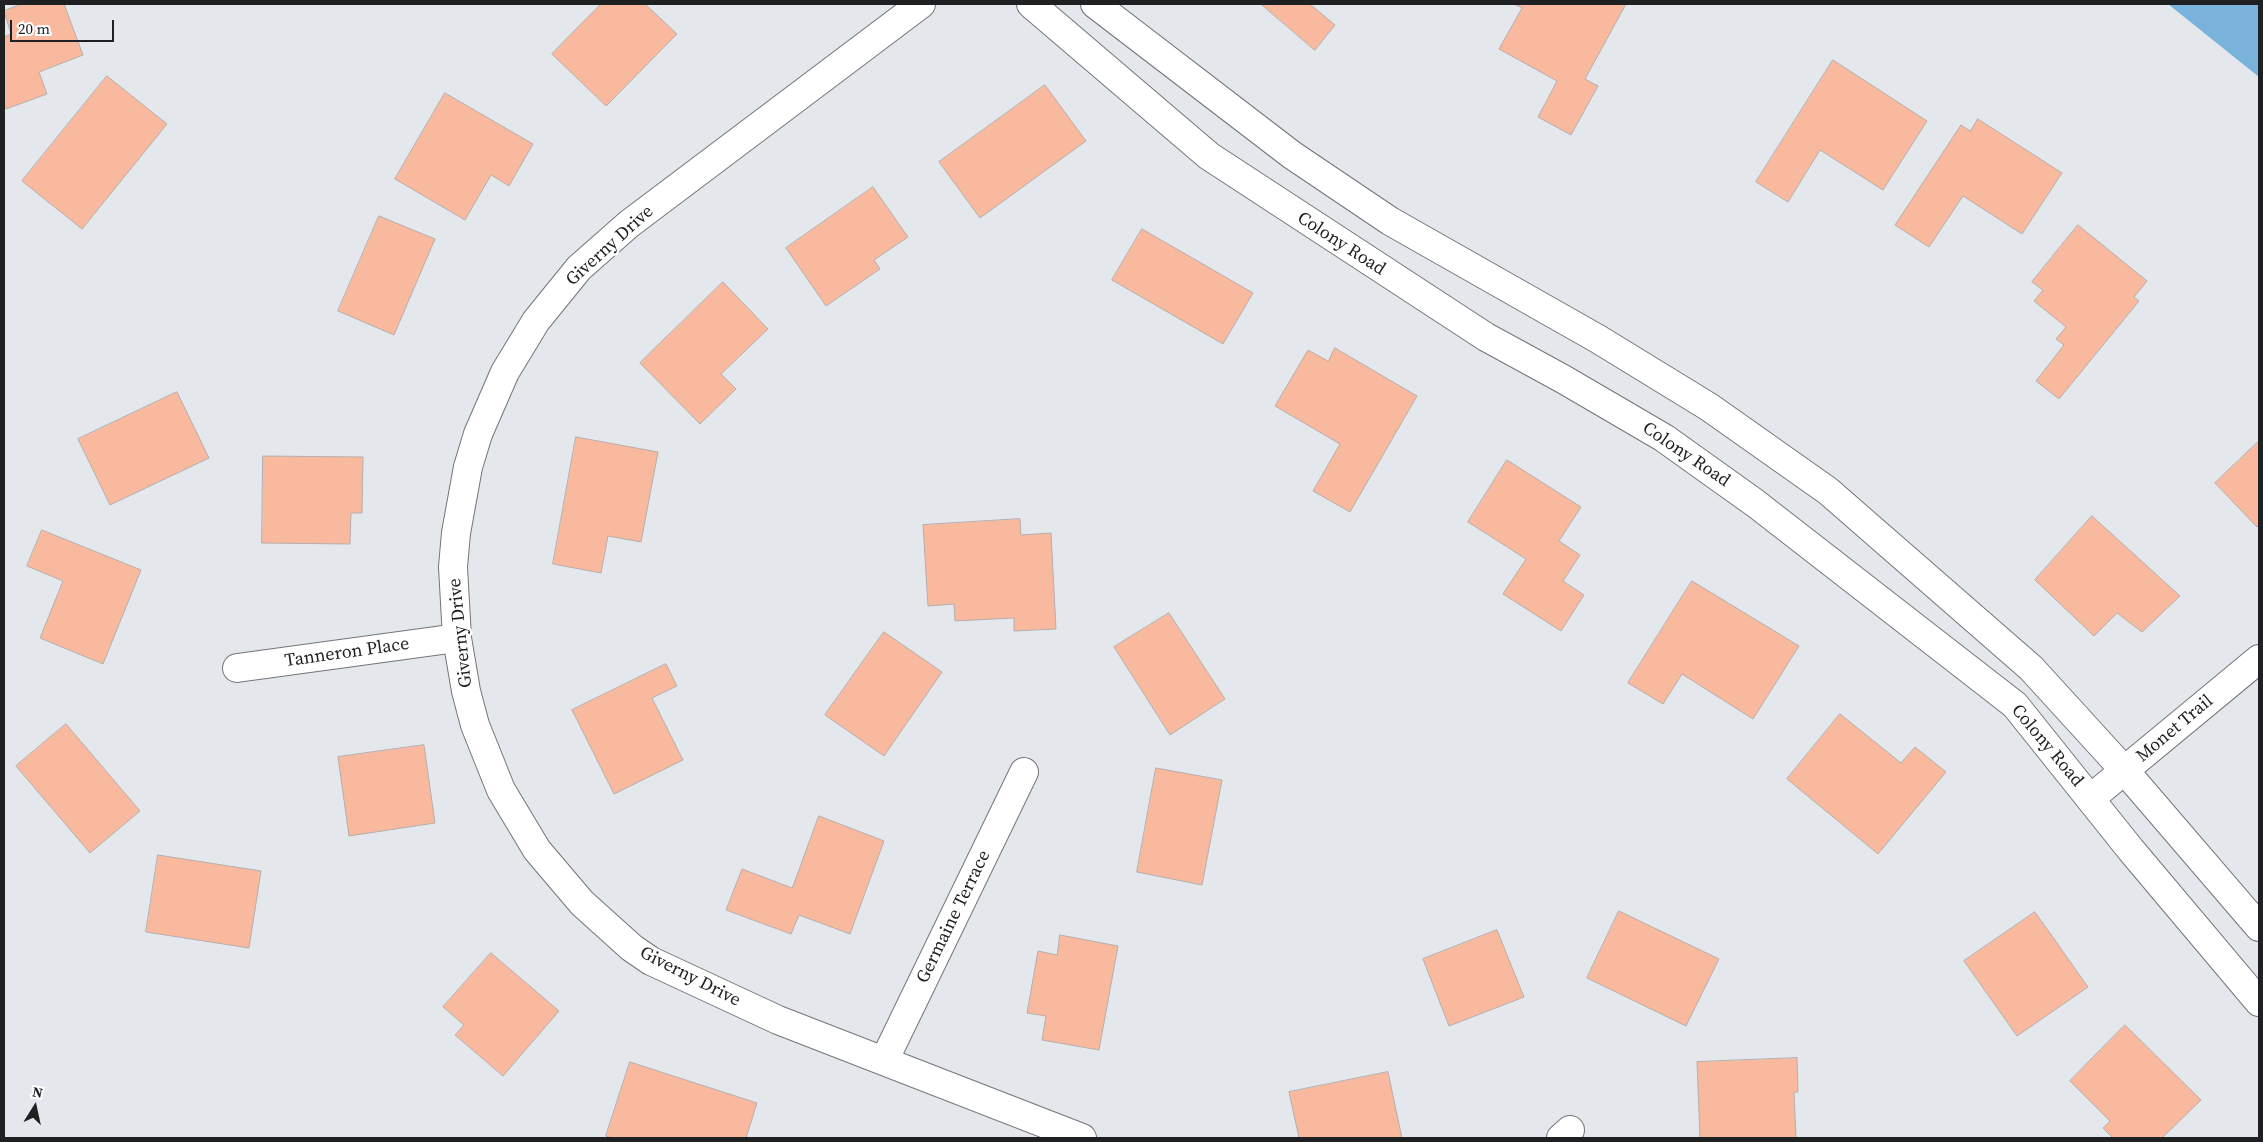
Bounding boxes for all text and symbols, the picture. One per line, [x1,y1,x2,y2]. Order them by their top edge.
scale bar [12,10,116,42]
text: 20 m [18,18,50,39]
street label: Giverny Drive [562,201,658,291]
street label: Colony Road [1293,207,1389,281]
street label: Colony Road [1638,418,1734,492]
street label: Giverny Drive [445,577,477,689]
street label: Tanneron Place [283,634,411,672]
street label: Monet Trail [2132,691,2218,767]
street label: Colony Road [2006,700,2088,792]
street label: Germaine Terrace [913,847,995,987]
street label: Giverny Drive [636,942,744,1012]
text: N [31,1081,44,1103]
north arrow [10,1082,60,1132]

